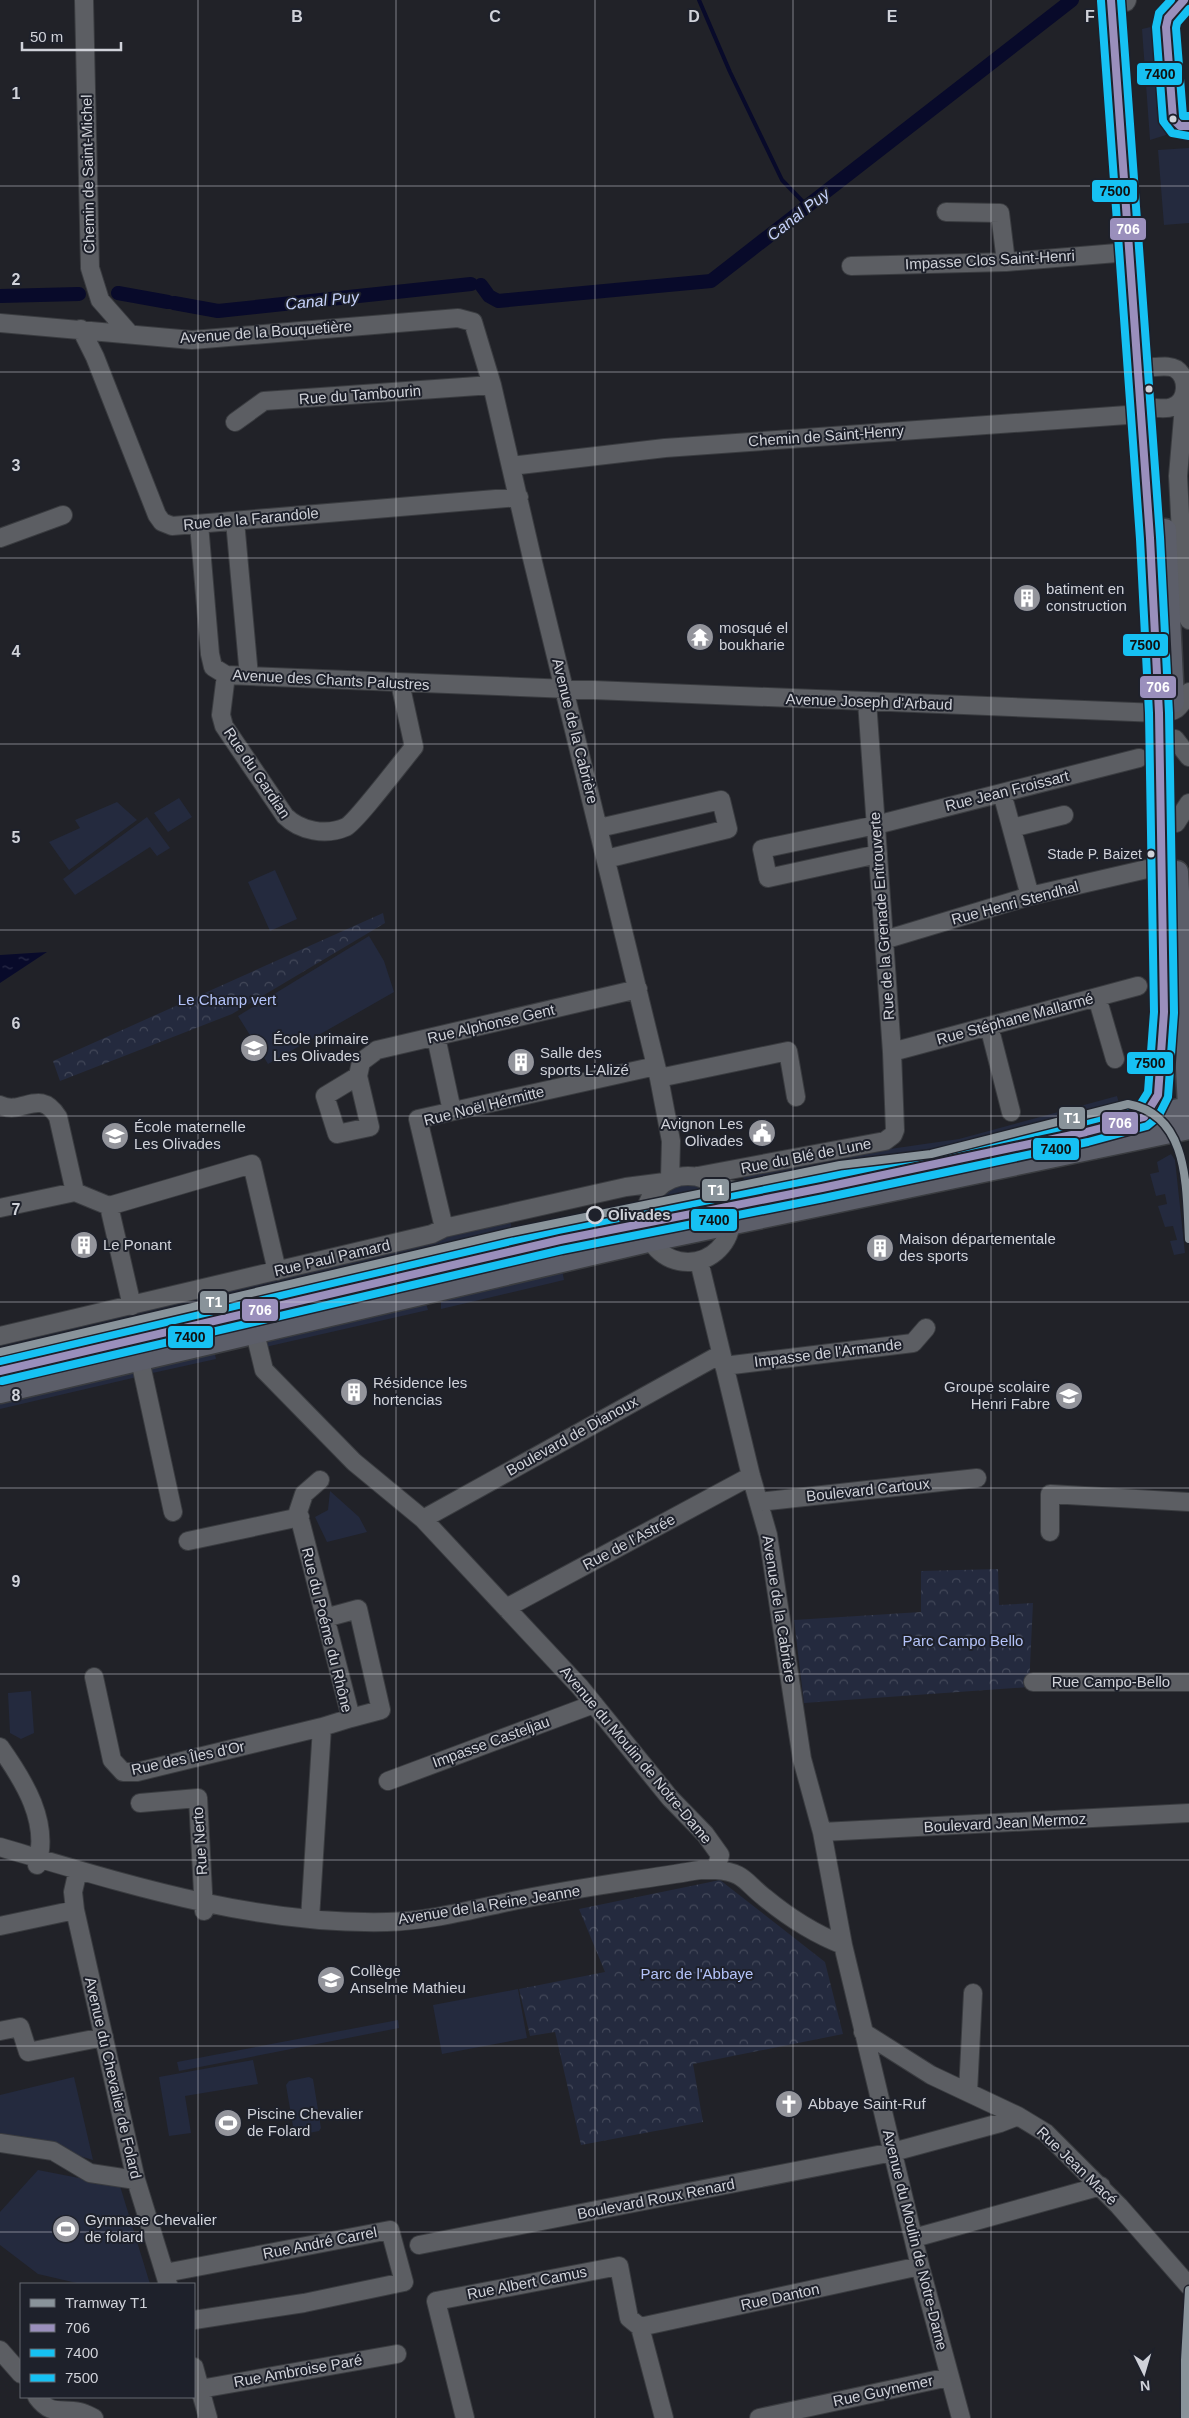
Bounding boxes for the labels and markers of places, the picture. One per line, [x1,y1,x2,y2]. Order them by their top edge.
unlabelled marker [1168,114,1178,124]
unlabelled marker [1144,384,1154,394]
place label: batiment en construction [1046,580,1127,614]
building icon: batiment en construction [1012,583,1042,613]
place label: mosqué el boukharie [719,619,788,653]
temple icon: mosqué el boukharie [685,622,715,652]
place label: Stade P. Baizet [1047,846,1142,862]
marker: Stade P. Baizet [1146,849,1156,859]
place label: École primaire Les Olivades [273,1030,369,1064]
school or university icon: École primaire Les Olivades [239,1033,269,1063]
place label: Salle des sports L'Alizé [540,1044,629,1078]
building icon: Salle des sports L'Alizé [506,1047,536,1077]
place label: Avignon Les Olivades [661,1115,743,1149]
place label: École maternelle Les Olivades [134,1118,246,1152]
public building icon: Avignon Les Olivades [747,1118,777,1148]
school or university icon: École maternelle Les Olivades [100,1121,130,1151]
marker: Olivades [586,1206,604,1224]
place label: Olivades [608,1206,671,1223]
building icon: Le Ponant [69,1230,99,1260]
place label: Maison départementale des sports [899,1230,1056,1264]
building icon: Maison départementale des sports [865,1233,895,1263]
place label: Le Ponant [103,1236,172,1253]
place label: Résidence les hortencias [373,1374,467,1408]
building icon: Résidence les hortencias [339,1377,369,1407]
place label: Groupe scolaire Henri Fabre [944,1378,1050,1412]
school or university icon: Groupe scolaire Henri Fabre [1054,1381,1084,1411]
place label: Collège Anselme Mathieu [350,1962,466,1996]
school or university icon: Collège Anselme Mathieu [316,1965,346,1995]
church icon: Abbaye Saint-Ruf [774,2089,804,2119]
place label: Abbaye Saint-Ruf [808,2095,926,2112]
place label: Piscine Chevalier de Folard [247,2105,363,2139]
sports icon: Piscine Chevalier de Folard [213,2108,243,2138]
place label: Gymnase Chevalier de folard [85,2211,217,2245]
sports icon: Gymnase Chevalier de folard [51,2214,81,2244]

